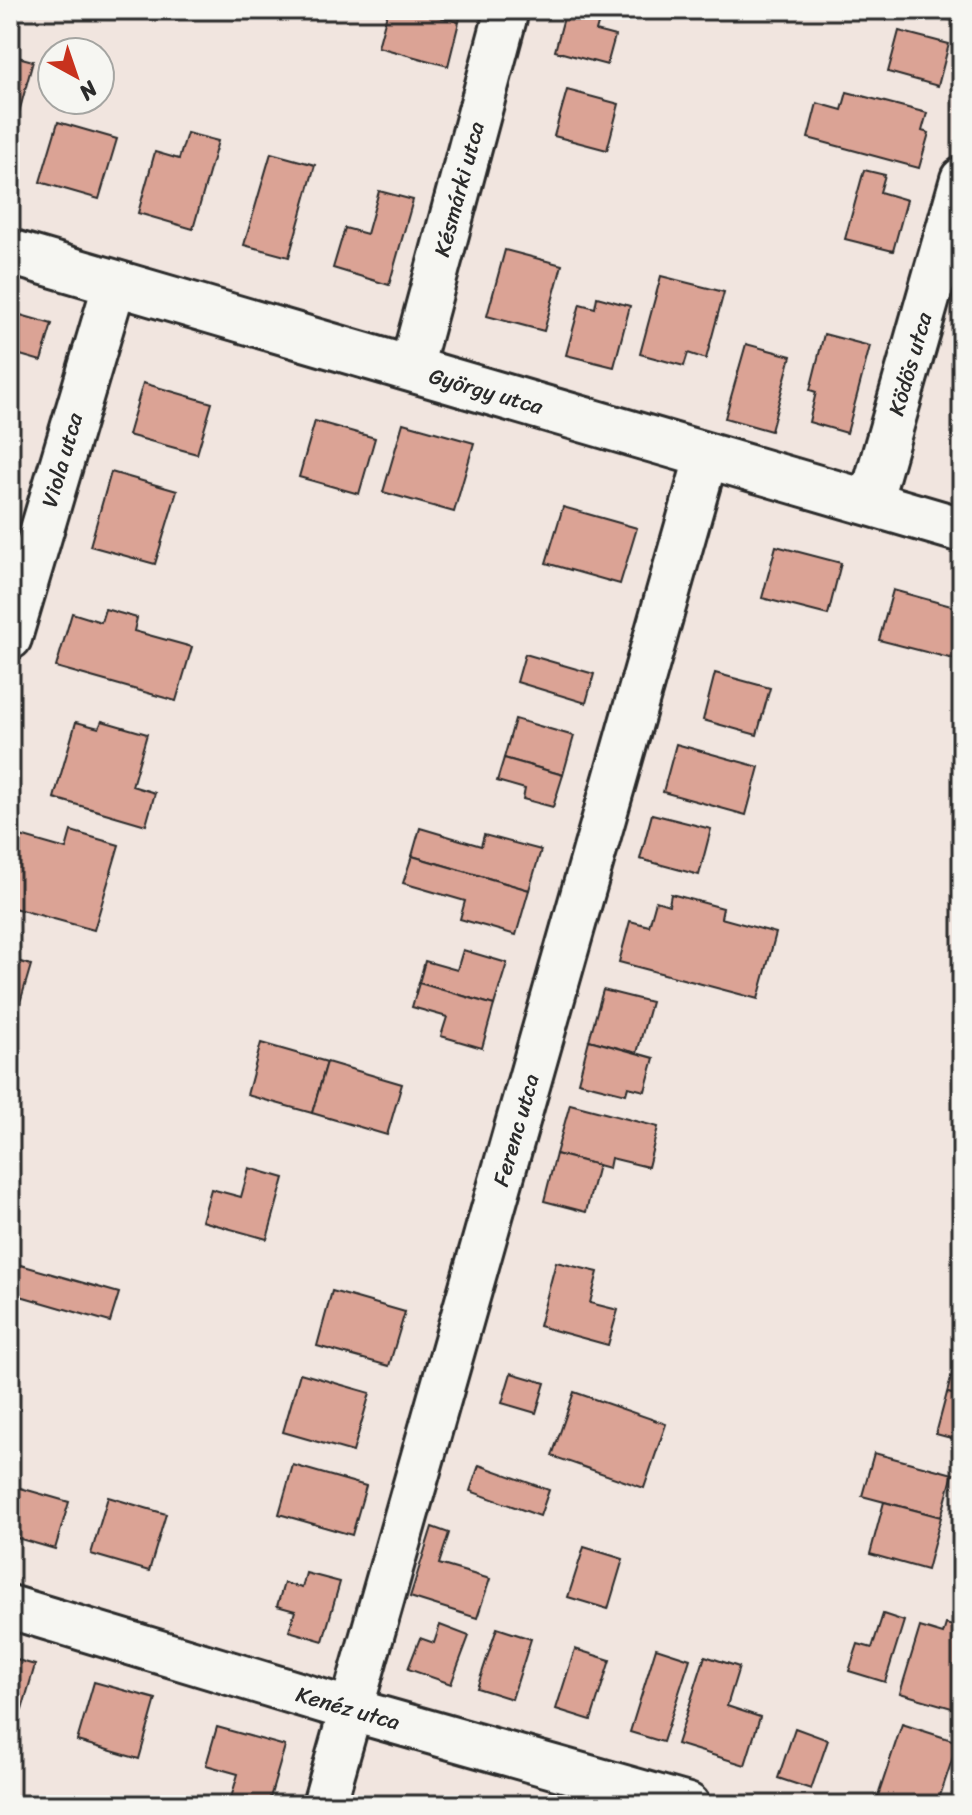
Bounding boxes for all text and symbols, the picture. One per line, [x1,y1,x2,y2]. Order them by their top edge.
north arrow [36,36,116,116]
text: N [70,70,108,111]
street label: Késmárki utca [422,117,496,261]
street label: Ködös utca [877,307,944,420]
street label: György utca [424,356,549,426]
street label: Viola utca [30,407,94,512]
street label: Ferenc utca [481,1069,551,1191]
street label: Kenéz utca [291,1675,405,1741]

